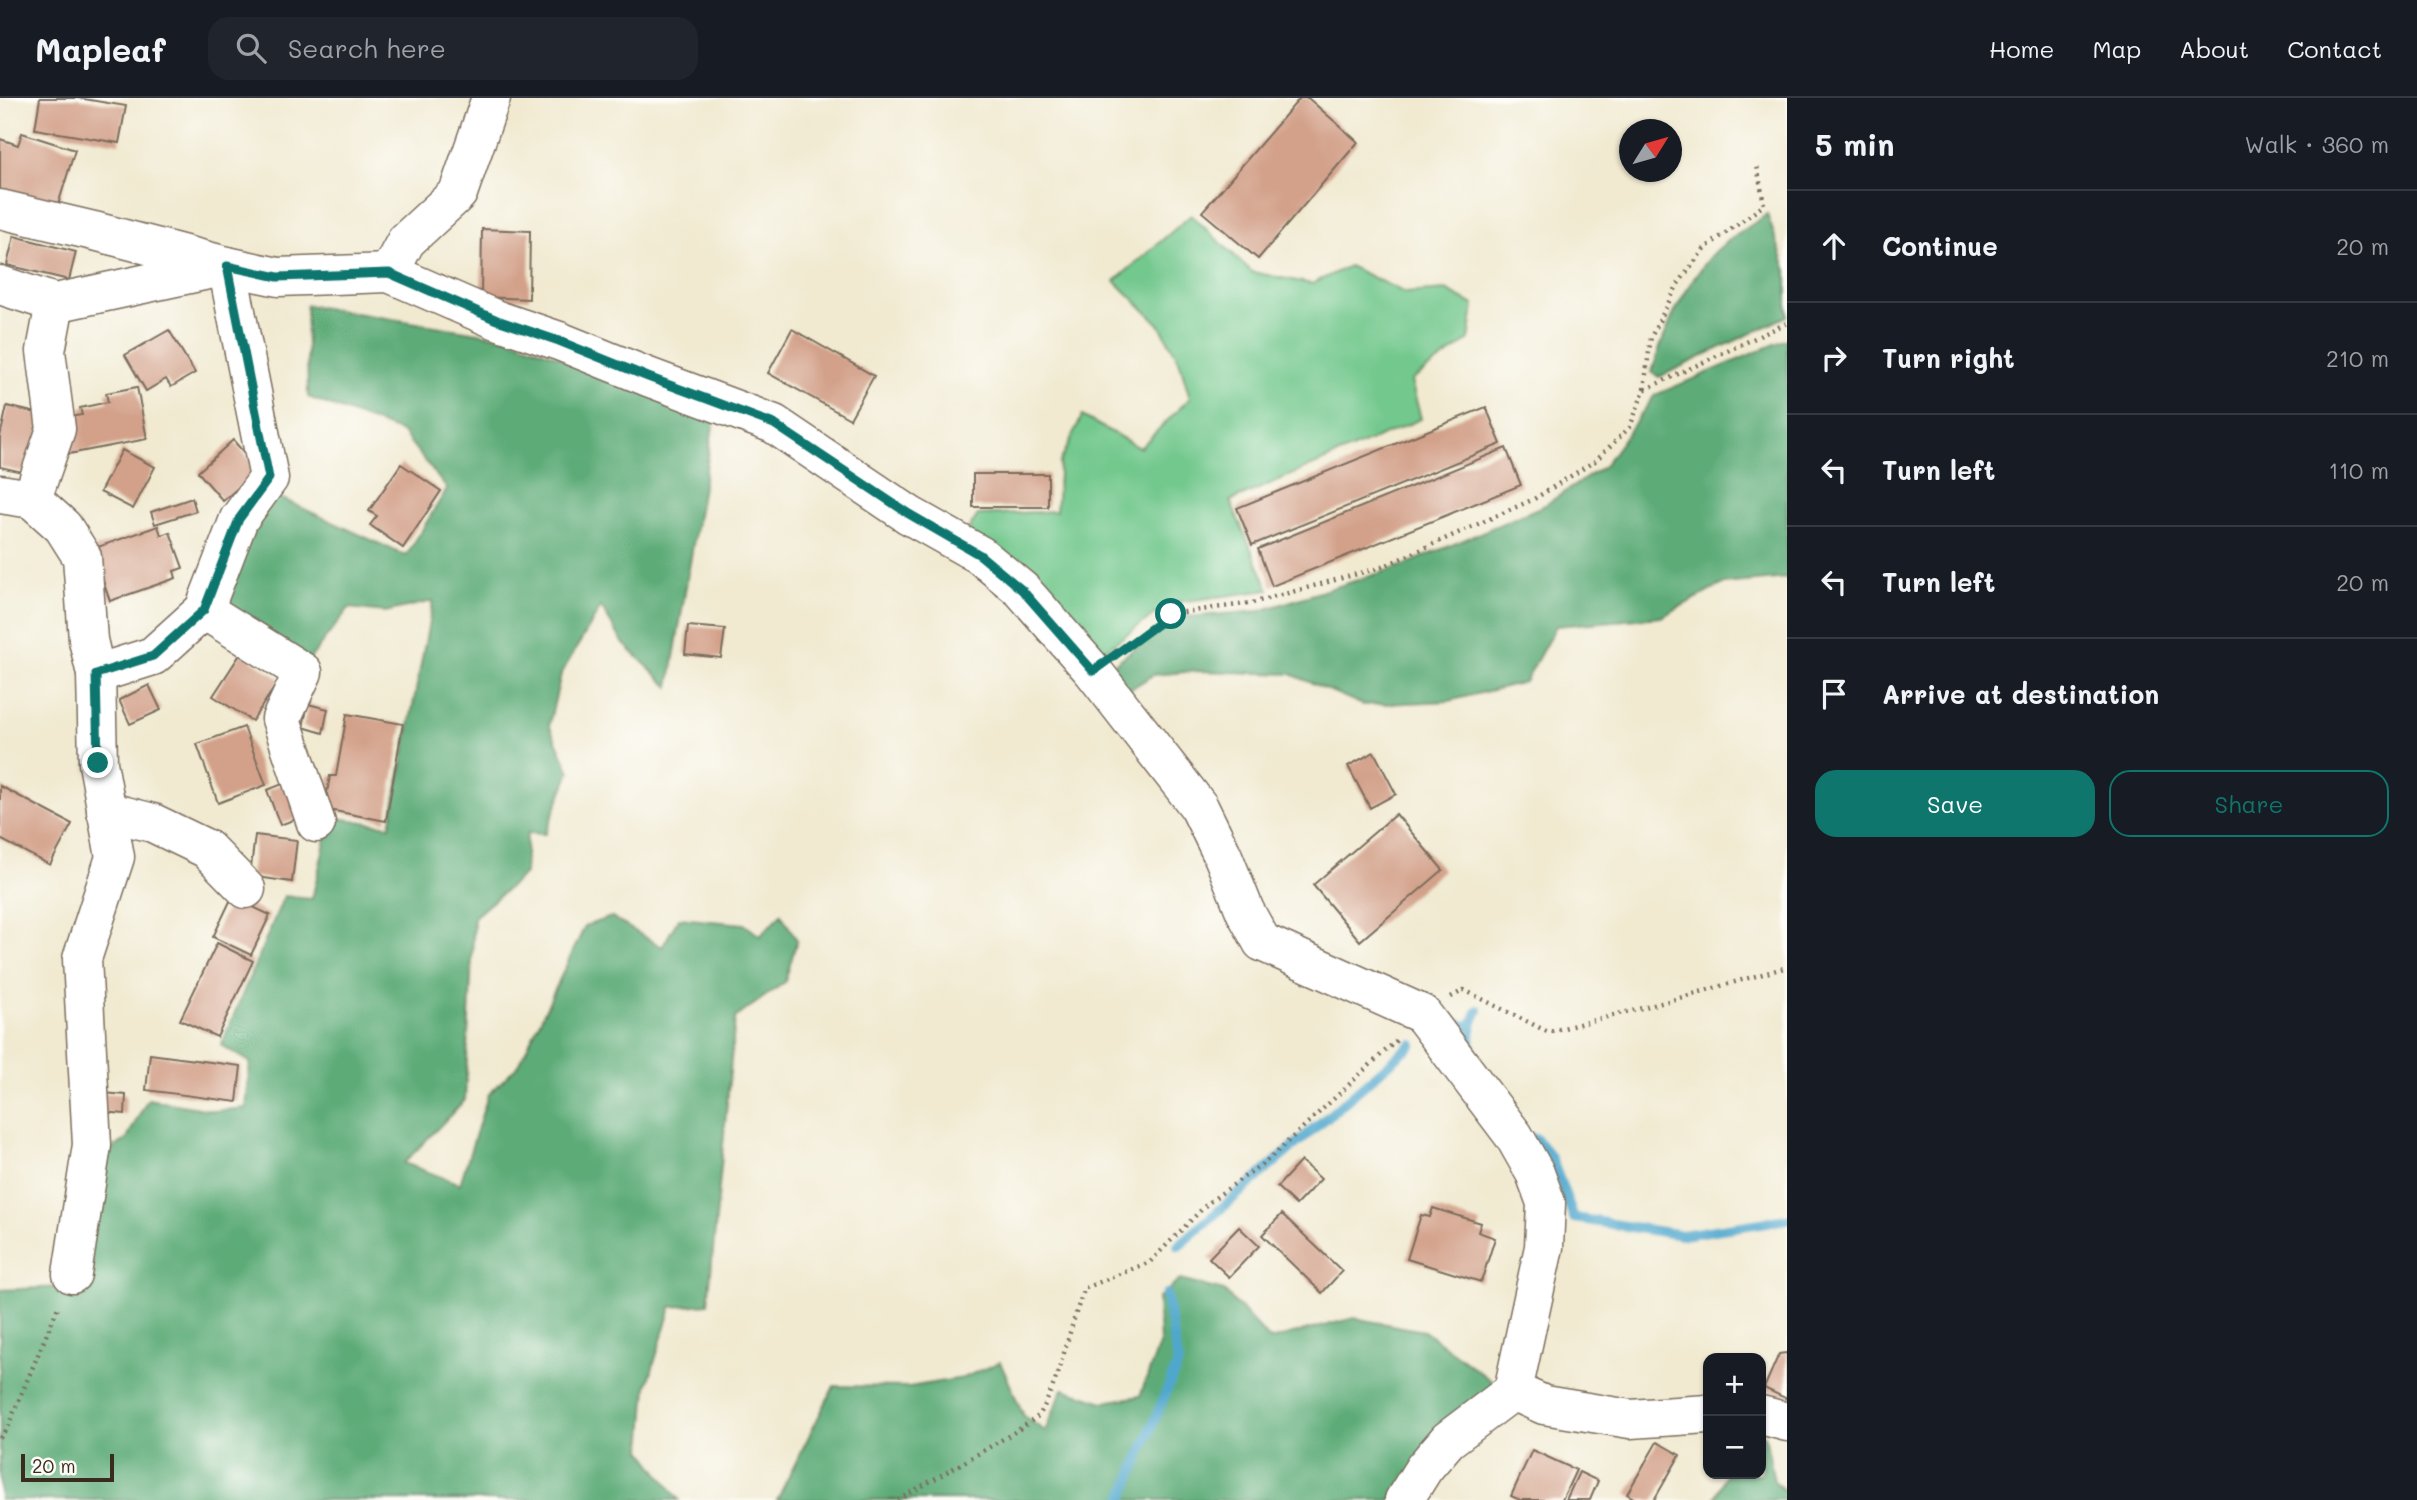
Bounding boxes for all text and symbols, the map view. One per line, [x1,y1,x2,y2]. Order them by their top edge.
search box [208,17,698,80]
text: Mapleaf [35,27,166,70]
icon: search [232,29,270,67]
text: Search here [288,31,446,65]
text: Home [1989,33,2054,64]
text: Map [2092,33,2141,64]
text: About [2179,33,2249,64]
text: Contact [2287,33,2382,64]
north arrow [1619,119,1682,182]
text: 5 min [1815,124,1895,164]
text: Walk · 360 m [2244,129,2389,159]
icon: ahead [1815,227,1853,265]
text: Continue [1882,229,1998,263]
text: 20 m [2336,231,2389,261]
icon: right [1815,339,1853,377]
text: Turn right [1882,341,2015,375]
text: 210 m [2326,343,2389,373]
icon: left [1815,451,1853,489]
text: Turn left [1882,453,1995,487]
text: 110 m [2329,455,2389,485]
icon: left [1815,563,1853,601]
text: Turn left [1882,565,1995,599]
text: 20 m [2336,567,2389,597]
route start [1155,598,1186,629]
icon: arrive [1815,675,1853,713]
text: Arrive at destination [1882,677,2159,711]
route end [82,747,113,778]
button: Save [1815,770,2095,837]
button: Share [2109,770,2389,837]
map controls [1703,1353,1766,1479]
button: + [1703,1353,1766,1416]
button: − [1703,1416,1766,1479]
scale bar [21,1451,114,1483]
text: 20 m [32,1453,76,1478]

